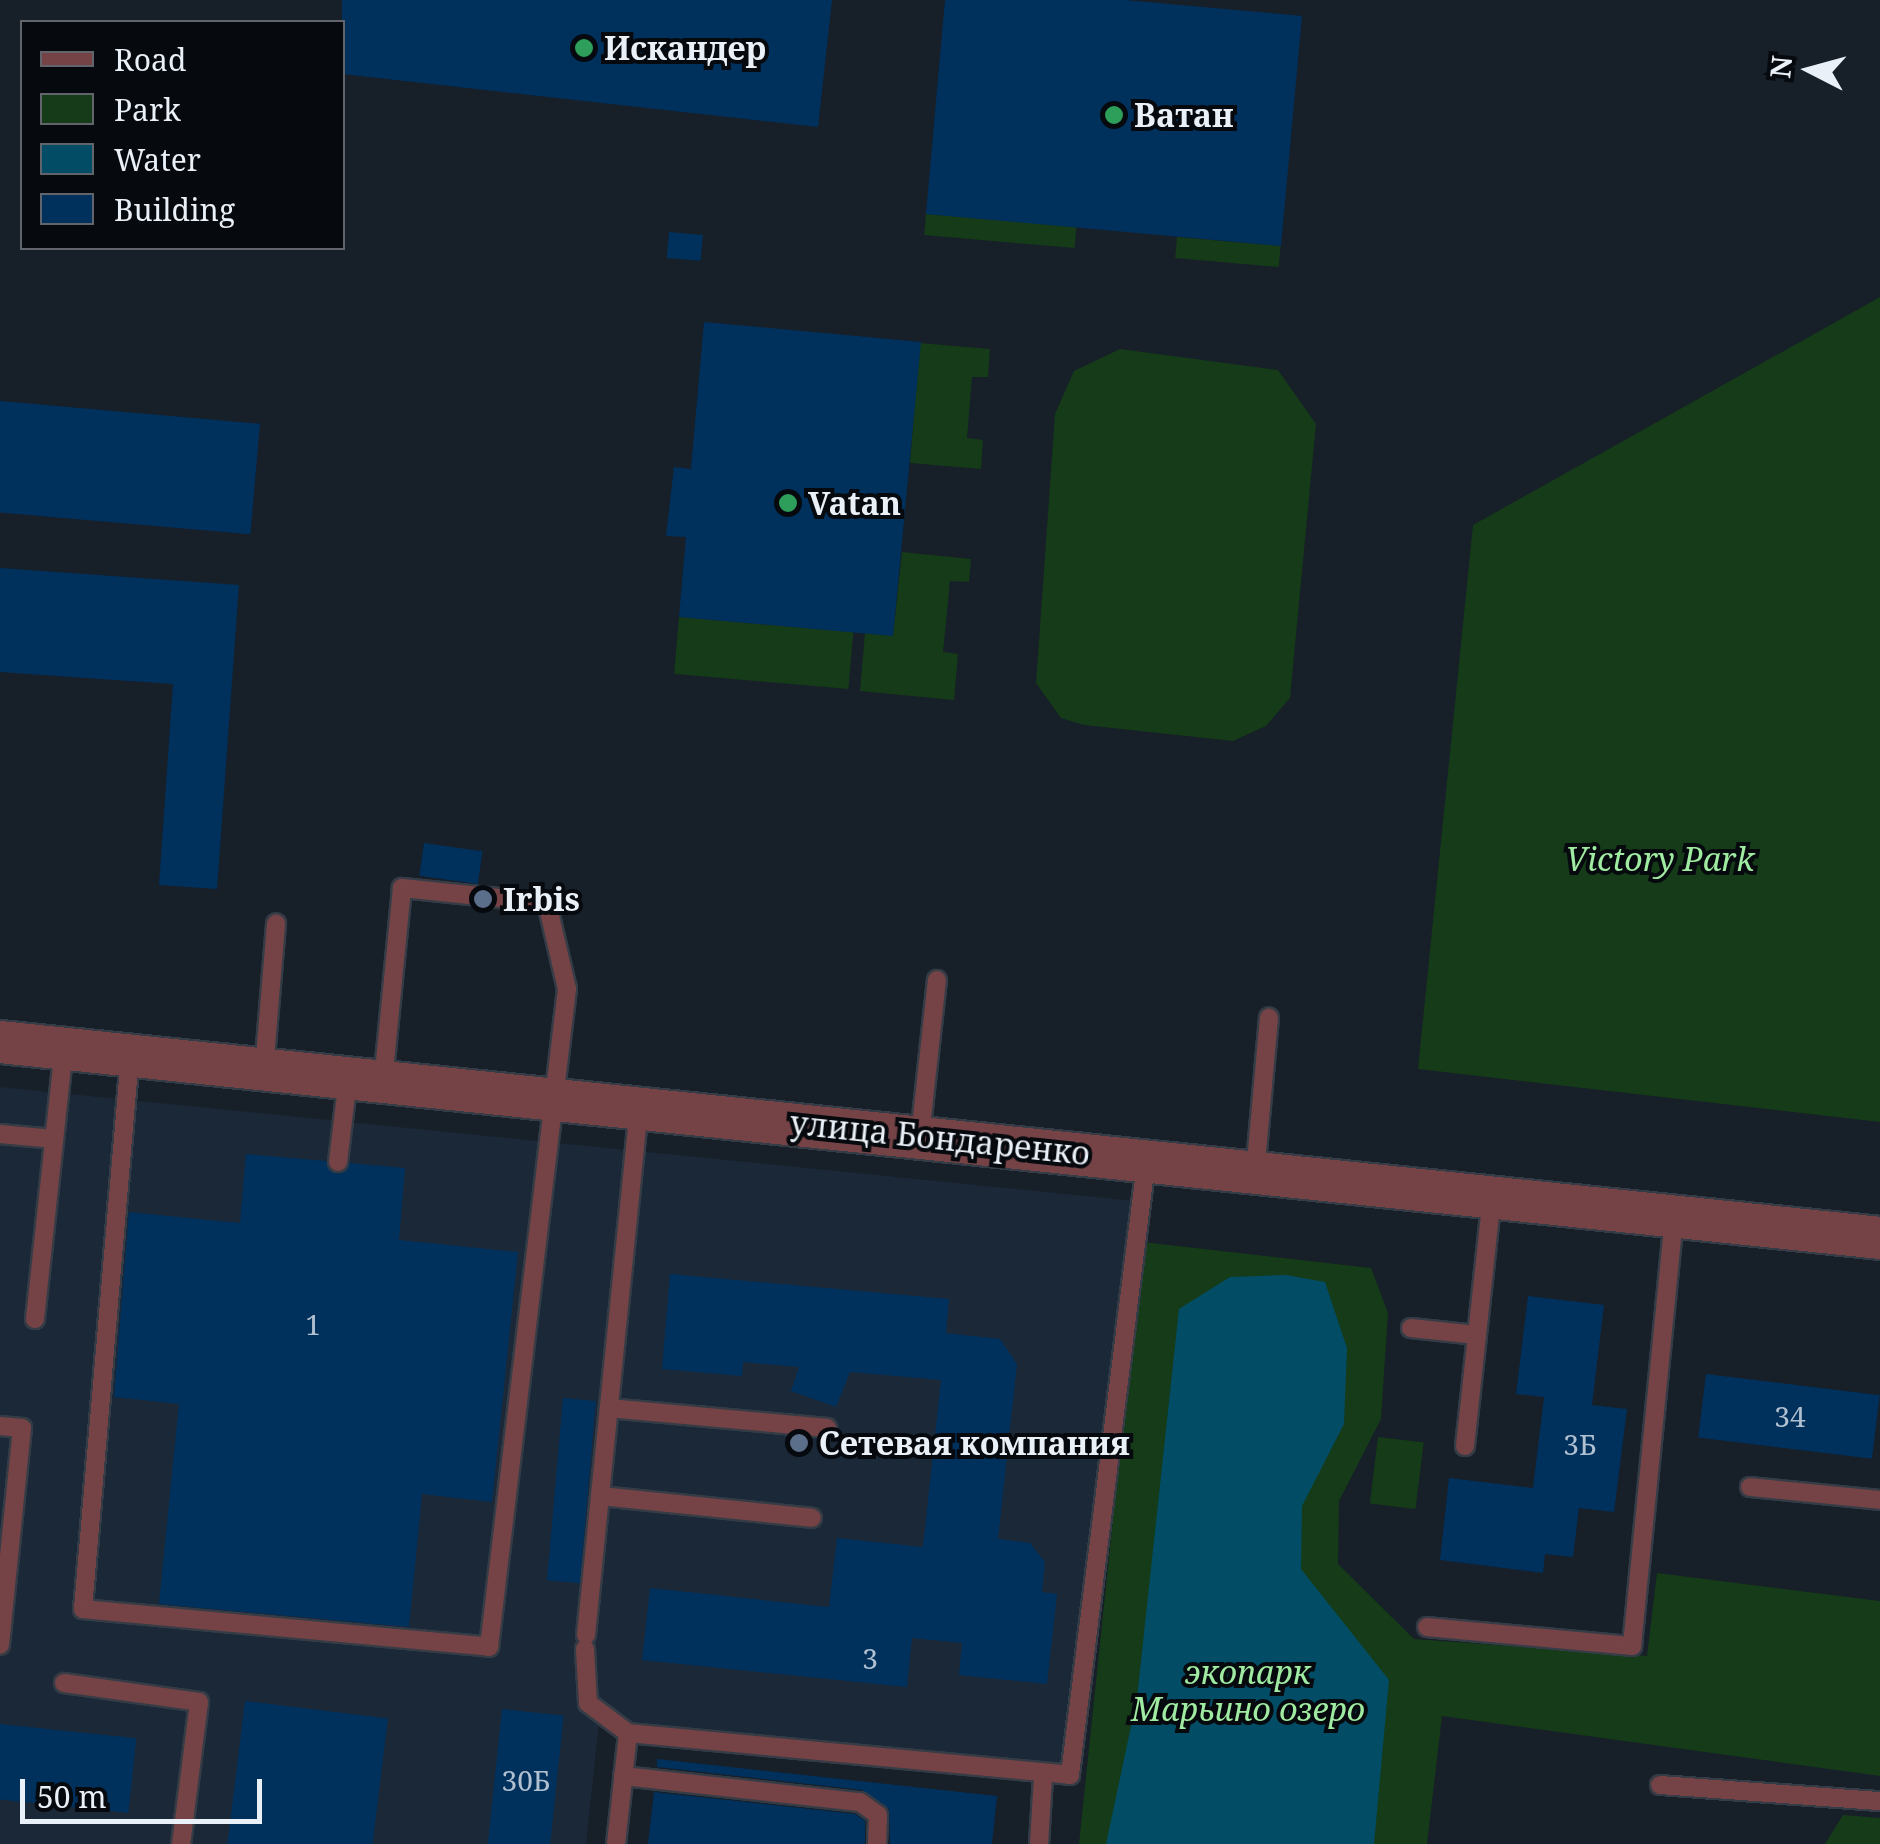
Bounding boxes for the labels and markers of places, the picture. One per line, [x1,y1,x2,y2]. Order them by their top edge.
place label: Искандер [604,29,766,67]
marker: Искандер [573,37,595,59]
place label: Ватан [1134,96,1233,134]
marker: Ватан [1103,104,1125,126]
place label: Vatan [808,484,901,522]
marker: Vatan [777,492,799,514]
place label: Irbis [503,880,580,918]
marker: Irbis [472,888,494,910]
place label: Сетевая компания [819,1424,1130,1462]
marker: Сетевая компания [788,1432,810,1454]

